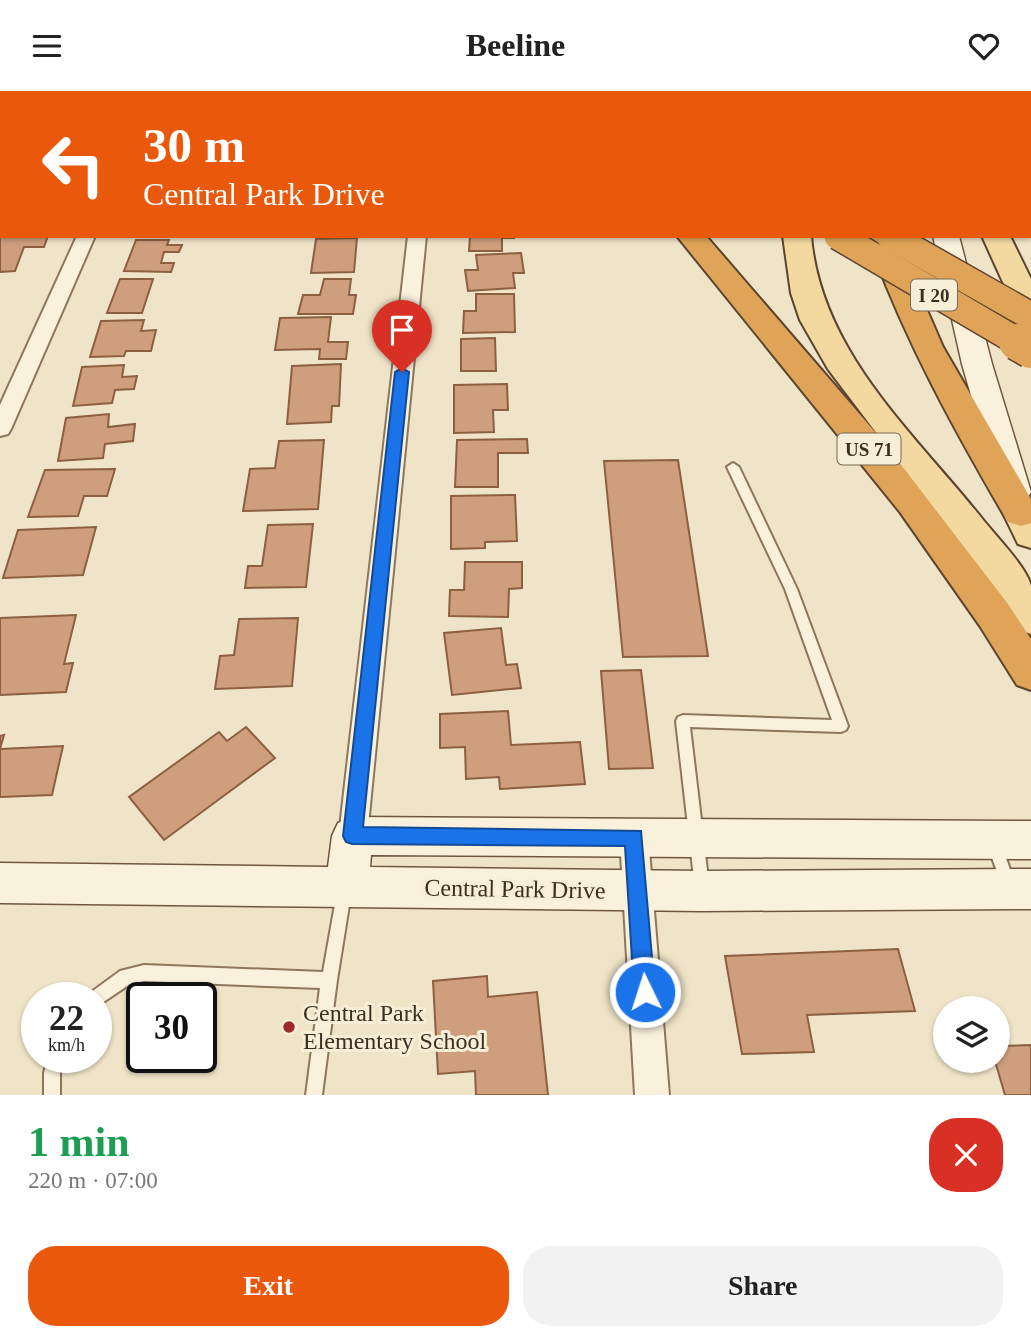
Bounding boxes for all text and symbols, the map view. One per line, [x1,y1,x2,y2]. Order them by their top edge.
icon: menu [28,27,66,65]
text: Beeline [466,27,565,63]
icon: heart [965,27,1003,65]
text: 30 m [143,118,245,173]
icon: left [28,119,119,210]
text: Central Park Drive [143,176,385,212]
road number: I 20 [911,279,957,311]
pin [372,300,432,372]
icon: arrive [383,311,421,349]
road number: US 71 [838,433,900,465]
street label: Central Park Drive [424,874,606,904]
position arrow [608,955,682,1029]
speed limit sign: 30 [126,982,217,1073]
map controls [933,996,1010,1073]
button: layers [933,996,1010,1073]
text: 22 [49,999,84,1038]
place label: Central Park Elementary School [303,1000,487,1054]
marker: Central Park Elementary School [281,1019,297,1035]
text: km/h [48,1035,85,1055]
button: close [929,1118,1003,1192]
text: 1 min [28,1119,130,1165]
text: 220 m · 07:00 [28,1168,158,1193]
button: Exit [28,1246,509,1326]
button: Share [523,1246,1003,1326]

